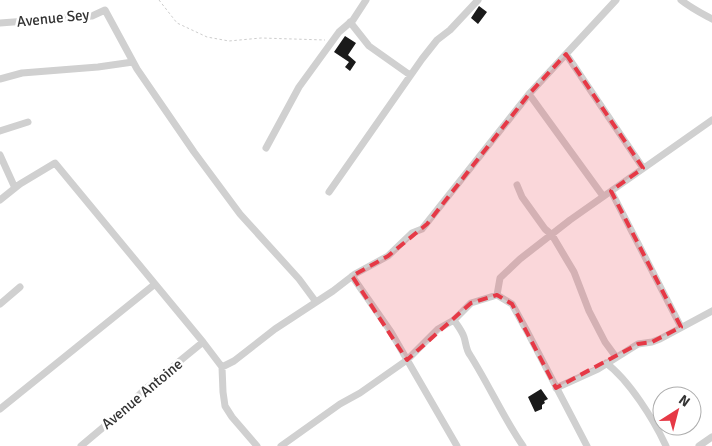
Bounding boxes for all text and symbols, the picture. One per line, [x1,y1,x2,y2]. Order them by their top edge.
street label: Avenue Sey [16,5,90,31]
street label: Avenue Antoine [98,355,186,433]
north arrow [652,386,702,436]
text: N [675,391,693,411]

